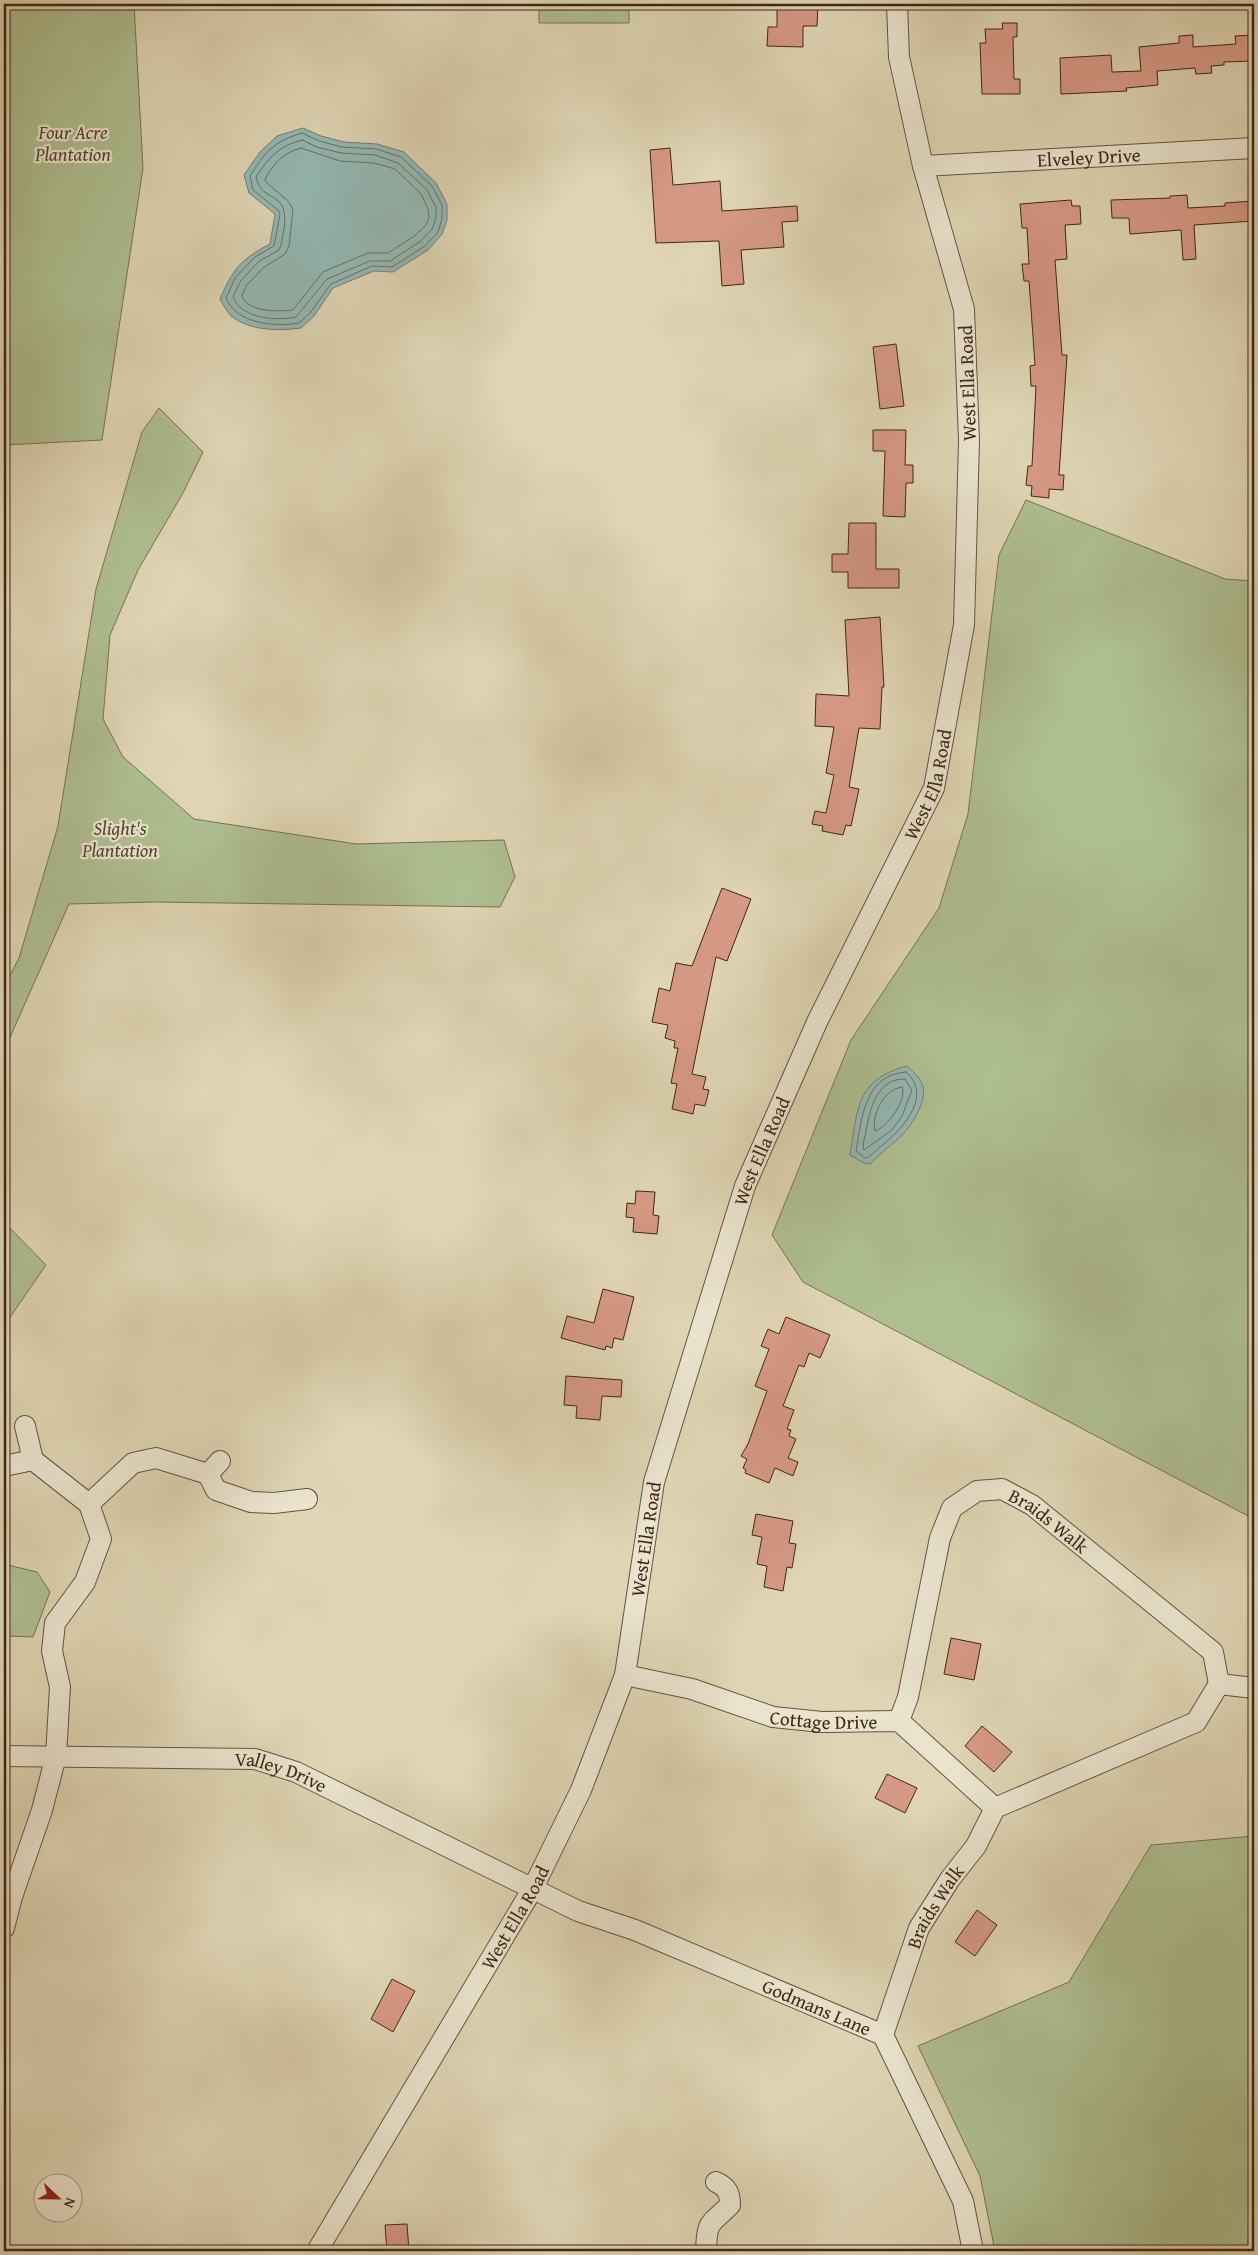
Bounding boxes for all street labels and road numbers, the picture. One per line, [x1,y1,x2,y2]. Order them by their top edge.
street label: Elveley Drive [1036,140,1141,174]
street label: West Ella Road [951,324,983,441]
street label: West Ella Road [896,726,959,845]
street label: West Ella Road [726,1091,797,1209]
street label: West Ella Road [623,1479,668,1599]
street label: Braids Walk [1004,1481,1095,1560]
street label: Cottage Drive [769,1703,878,1736]
street label: Valley Drive [235,1745,332,1799]
street label: Braids Walk [899,1858,971,1952]
street label: West Ella Road [474,1860,556,1975]
street label: Godmans Lane [758,1972,876,2042]

